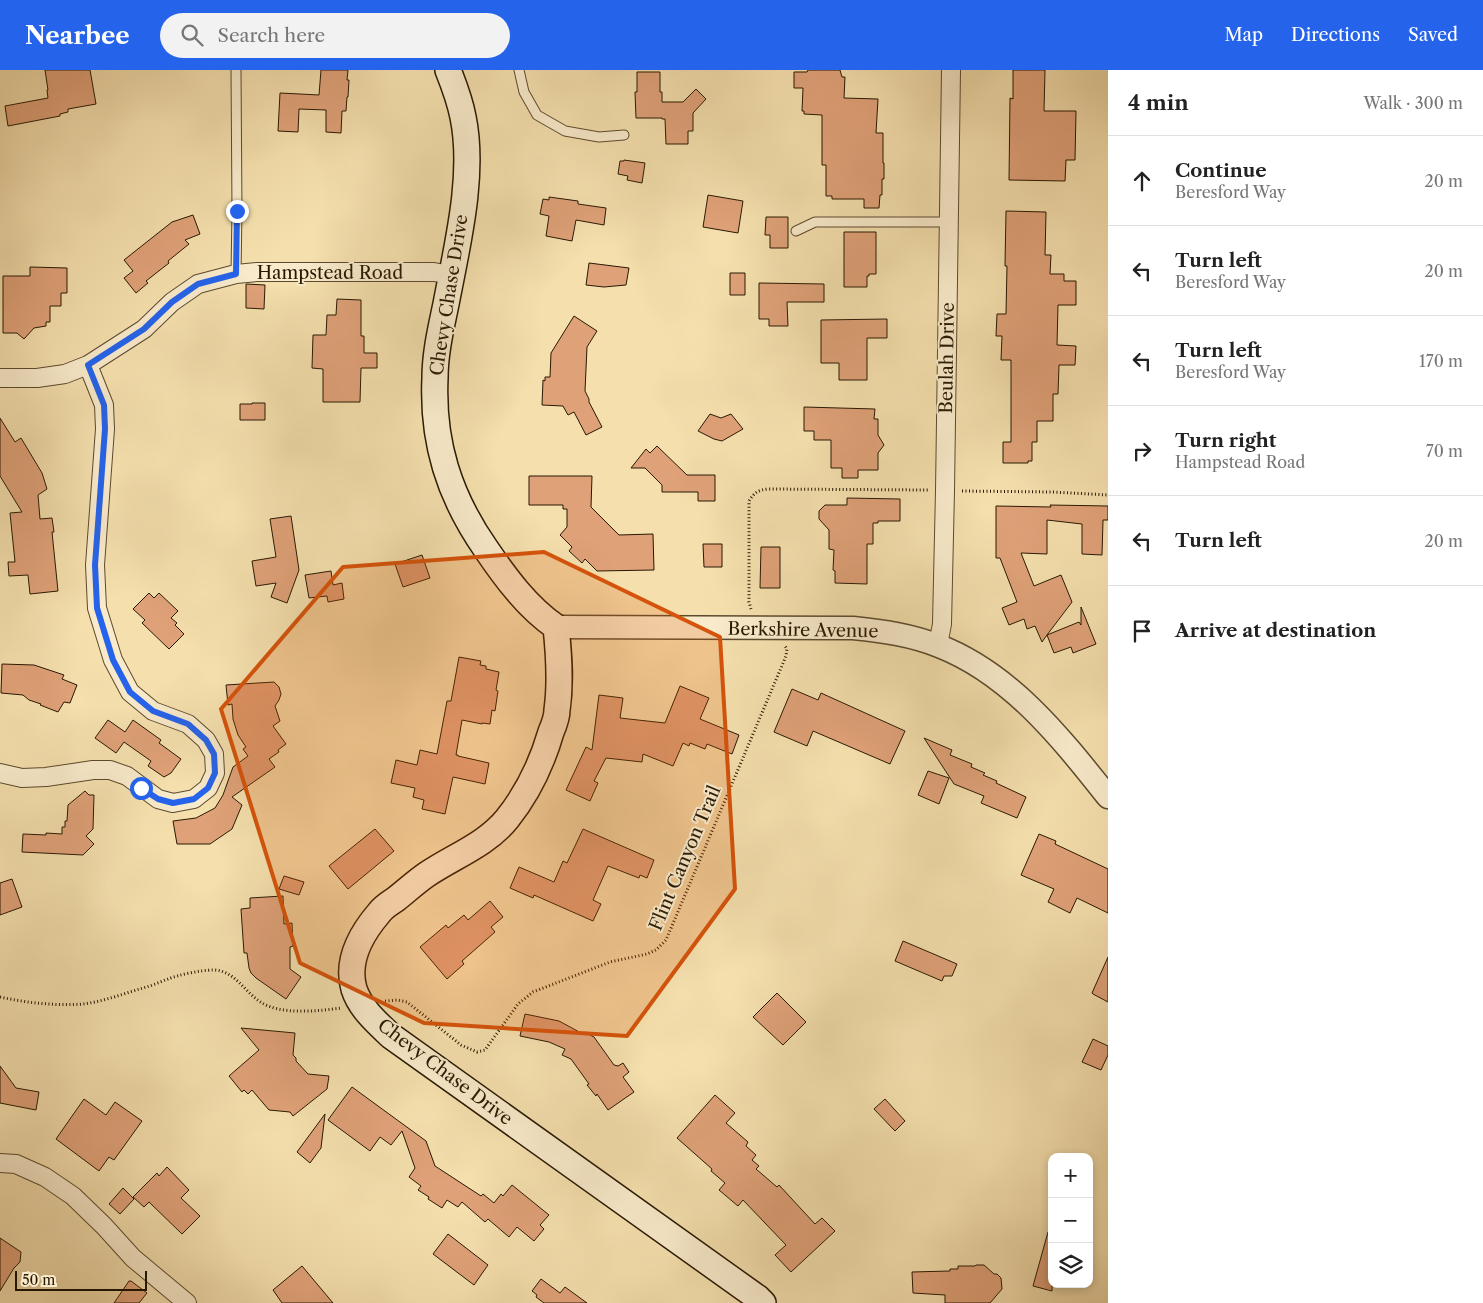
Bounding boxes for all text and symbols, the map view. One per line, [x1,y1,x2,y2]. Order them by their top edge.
search box [160,13,510,58]
text: Nearbee [25,21,130,50]
icon: search [178,21,206,49]
text: Search here [218,24,325,47]
text: Map [1224,24,1263,46]
text: Directions [1291,24,1380,46]
text: Saved [1408,24,1458,46]
text: 4 min [1128,90,1189,115]
text: Walk · 300 m [1364,93,1463,113]
text: Continue [1175,159,1267,182]
icon: ahead [1128,167,1156,195]
text: 20 m [1424,171,1463,191]
text: Beresford Way [1175,182,1286,202]
route end [226,200,249,223]
street label: Chevy Chase Drive [425,213,473,377]
text: Turn left [1175,249,1262,272]
icon: left [1128,257,1156,285]
text: 20 m [1424,261,1463,281]
street label: Hampstead Road [257,262,403,284]
text: Beresford Way [1175,272,1286,292]
street label: Beulah Drive [935,302,959,414]
text: Turn left [1175,339,1262,362]
icon: left [1128,347,1156,375]
text: 170 m [1419,351,1463,371]
text: Beresford Way [1175,362,1286,382]
text: Turn right [1175,429,1276,452]
icon: right [1128,437,1156,465]
text: 70 m [1426,441,1463,461]
text: Hampstead Road [1175,452,1305,472]
icon: left [1128,527,1156,555]
text: Turn left [1175,529,1262,552]
text: 20 m [1424,531,1463,551]
icon: arrive [1128,617,1156,645]
street label: Berkshire Avenue [727,618,879,642]
text: Arrive at destination [1175,619,1376,642]
route start [130,777,153,800]
street label: Flint Canyon Trail [645,782,725,934]
street label: Chevy Chase Drive [373,1014,517,1130]
map controls [1048,1153,1093,1288]
button: + [1048,1153,1093,1198]
button: − [1048,1198,1093,1243]
button: layers [1048,1243,1093,1288]
scale bar [15,1268,148,1291]
text: 50 m [22,1271,55,1289]

